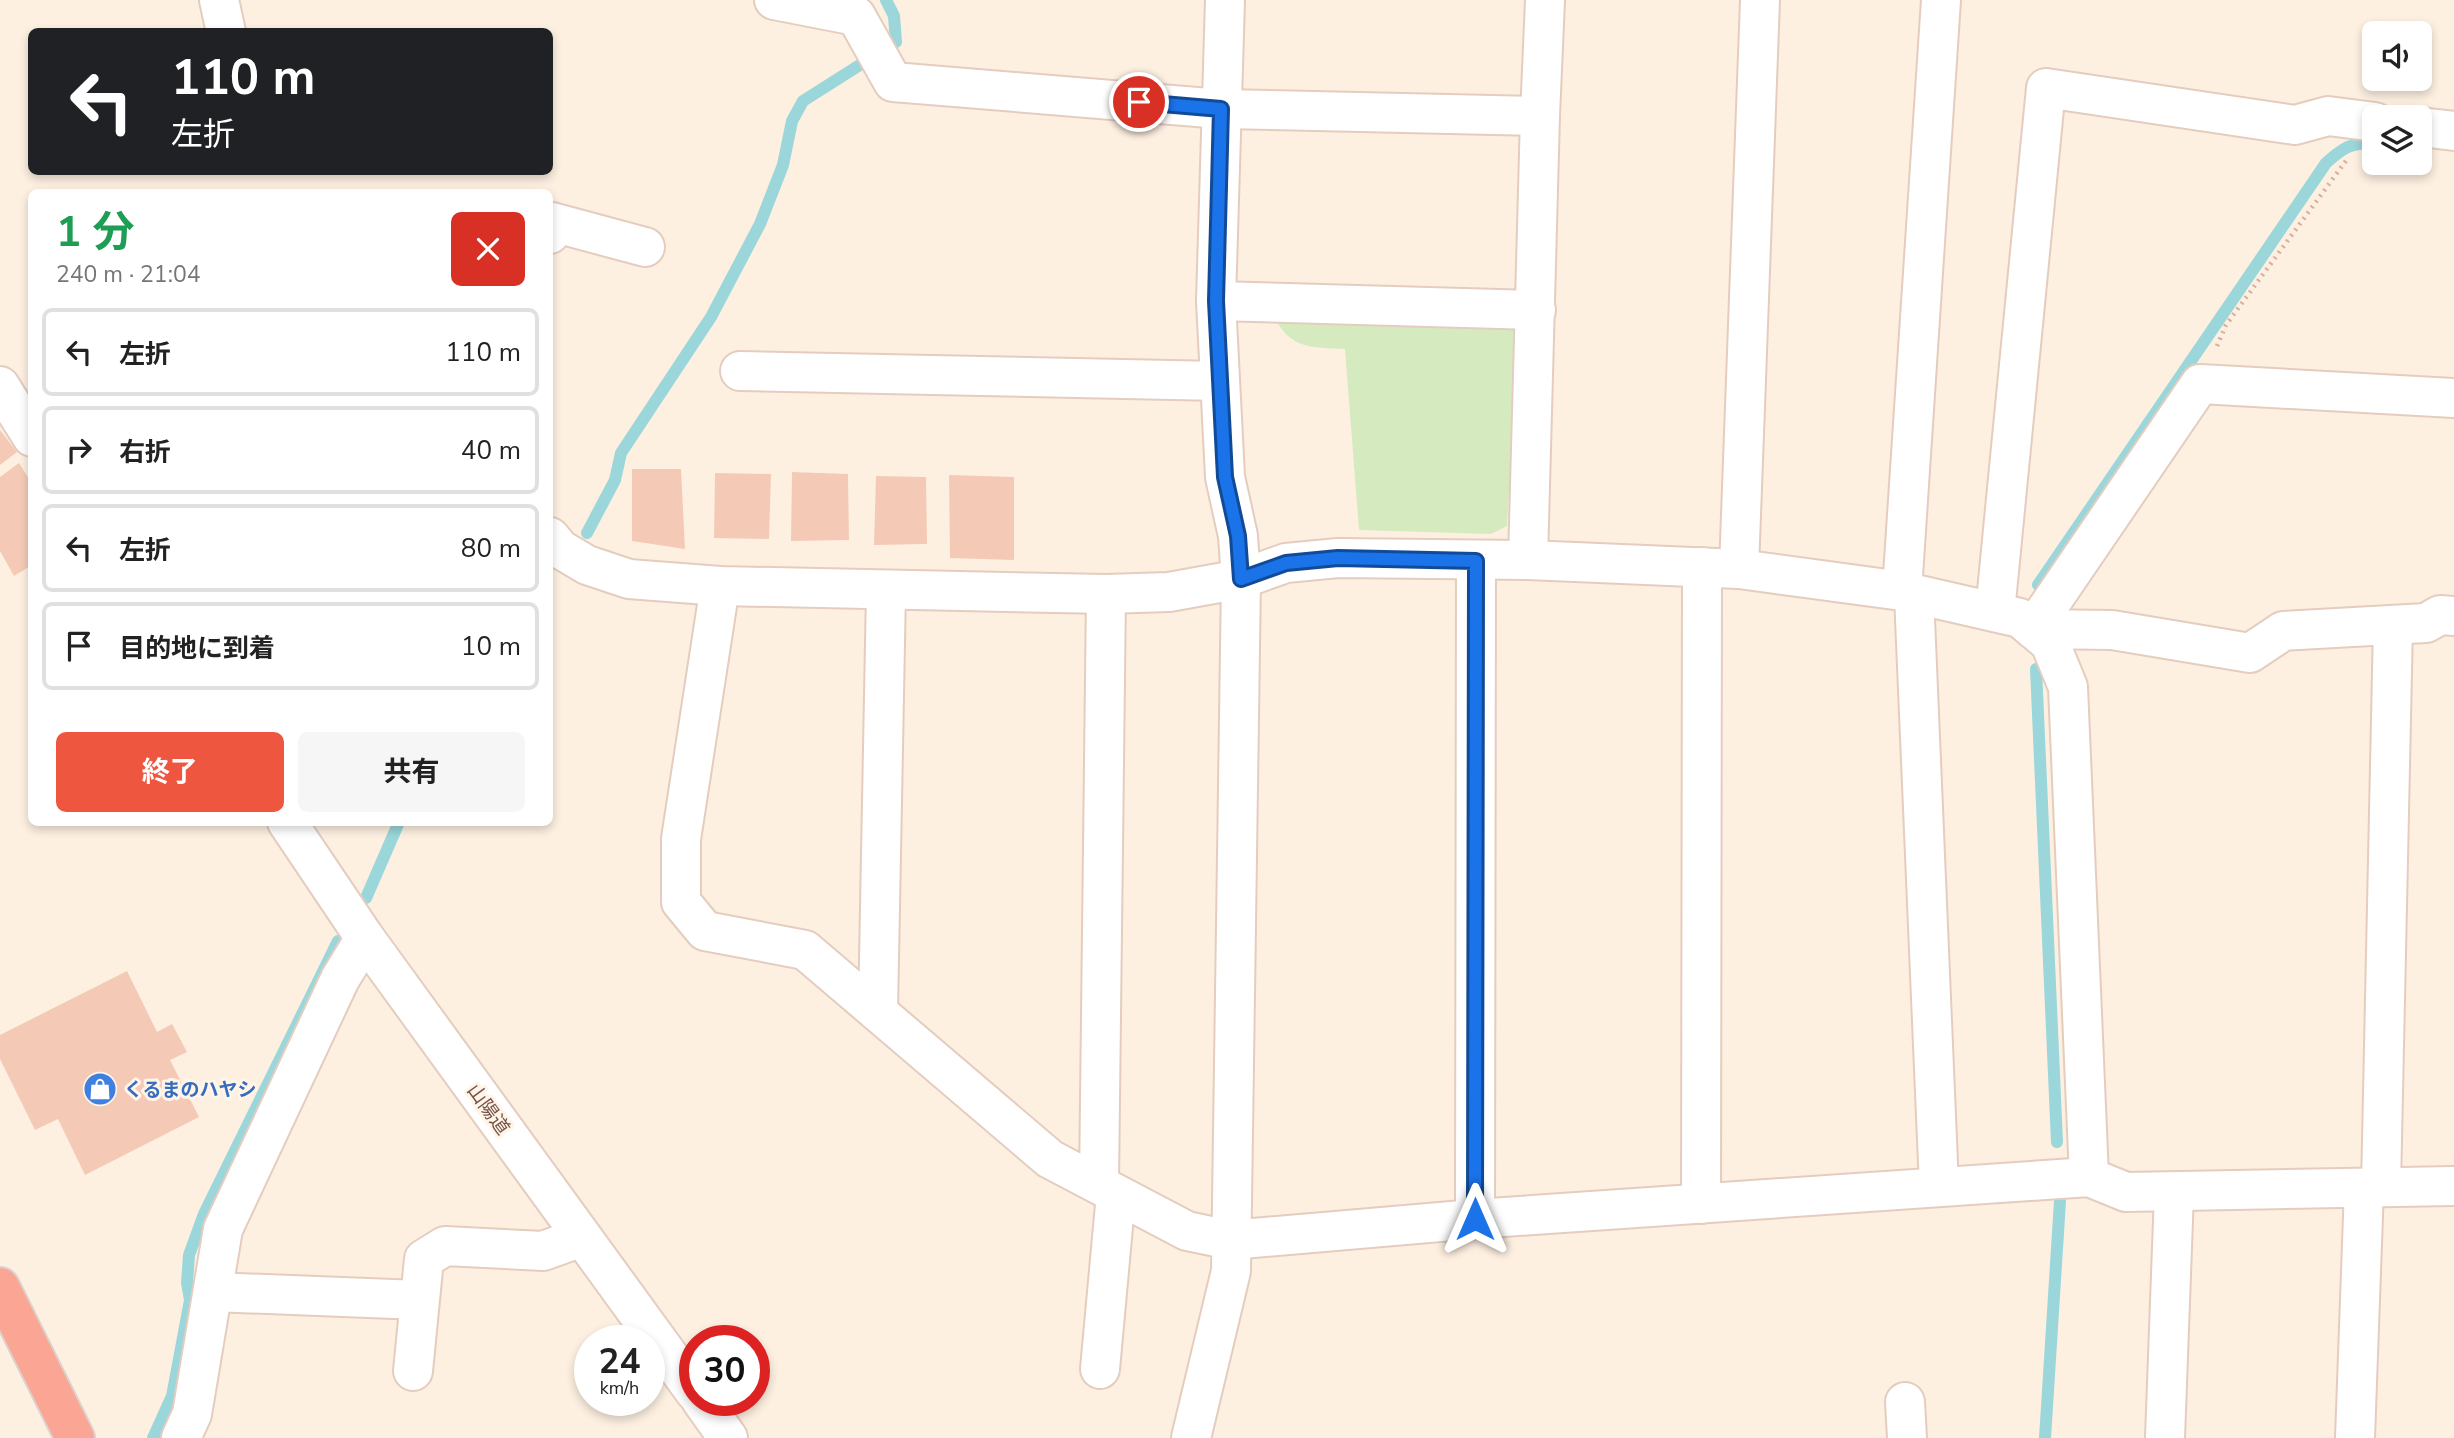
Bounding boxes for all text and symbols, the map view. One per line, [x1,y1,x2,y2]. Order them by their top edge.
map controls [2362,21,2432,175]
button: sound [2362,21,2432,91]
text: 110 m [171,44,315,111]
icon: left [56,56,147,147]
pin [1109,72,1169,132]
icon: arrive [1120,83,1158,121]
button: layers [2362,105,2432,175]
text: 左折 [171,113,235,156]
text: 1 分 [56,204,135,261]
button: close [451,212,525,286]
text: 240 m · 21:04 [56,259,201,290]
icon: left [60,333,98,371]
text: 110 m [445,335,521,370]
text: 左折 [119,337,171,372]
icon: right [60,431,98,469]
text: 40 m [461,433,521,468]
text: 右折 [119,435,171,470]
icon: left [60,529,98,567]
text: 80 m [461,531,521,566]
text: 左折 [119,533,171,568]
icon: arrive [60,627,98,665]
text: 10 m [461,629,521,664]
text: 目的地に到着 [119,631,275,666]
button: 終了 [56,732,284,812]
button: 共有 [298,732,525,812]
shop icon: くるまのハヤシ [81,1070,119,1108]
place label: くるまのハヤシ [124,1077,257,1103]
street label: 山陽道 [461,1079,515,1140]
position arrow [1438,1182,1512,1256]
speed limit sign: 30 [679,1325,770,1416]
text: 24 [598,1338,641,1385]
text: km/h [600,1376,639,1400]

